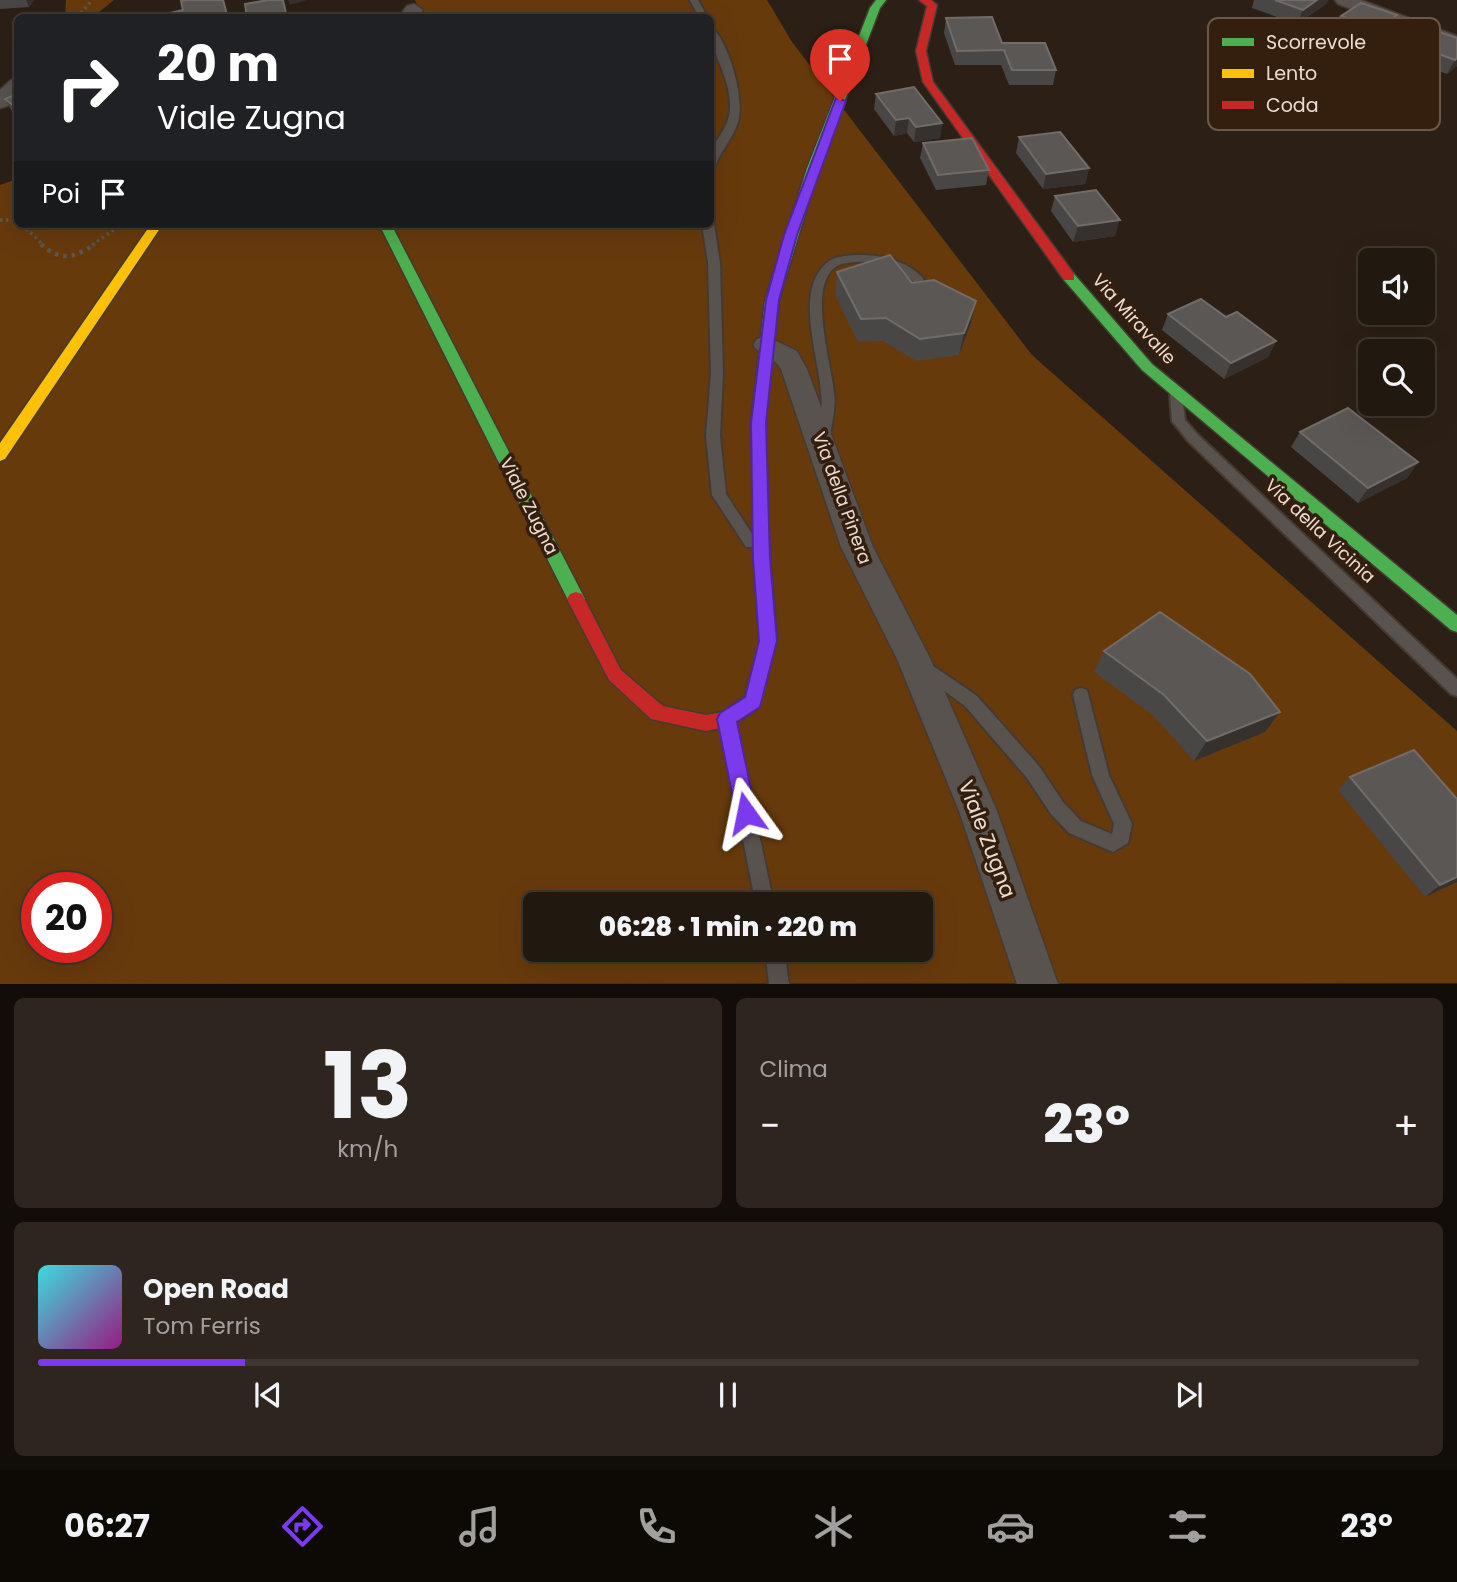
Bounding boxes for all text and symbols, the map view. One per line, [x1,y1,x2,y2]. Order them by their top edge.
legend [1208,18,1440,130]
pin [810,29,870,101]
text: Scorrevole [1266,29,1366,56]
text: 20 m [157,30,279,98]
icon: arrive [821,40,859,78]
icon: right [42,42,133,133]
text: Lento [1266,60,1317,87]
text: Coda [1266,92,1319,119]
text: Viale Zugna [157,95,346,140]
icon: arrive [94,175,132,213]
text: Poi [42,176,80,212]
map controls [1358,248,1435,416]
button: sound [1358,248,1435,325]
street label: Via Miravalle [1087,268,1182,370]
button: search [1358,339,1435,416]
street label: Via della Pinera [807,428,878,567]
street label: Viale Zugna [494,453,565,559]
street label: Via della Vicinia [1260,473,1381,588]
position arrow [709,776,783,850]
street label: Viale Zugna [952,776,1023,902]
speed limit sign: 20 [21,872,112,963]
text: 06:28 · 1 min · 220 m [599,909,857,945]
text: 13 [323,1022,412,1150]
text: Clima [760,1053,828,1085]
text: 23° [1044,1088,1130,1161]
text: − [760,1099,780,1152]
text: + [1393,1099,1419,1152]
text: km/h [337,1133,398,1165]
text: Open Road [143,1271,289,1307]
text: Tom Ferris [143,1310,261,1342]
icon: previous [249,1376,287,1414]
icon: pause [709,1376,747,1414]
icon: next [1170,1376,1208,1414]
icon: directions [278,1502,327,1551]
icon: music [455,1502,504,1551]
icon: phone [632,1502,681,1551]
icon: climate [809,1502,858,1551]
icon: car [986,1502,1035,1551]
icon: filters [1163,1502,1212,1551]
text: 06:27 [64,1503,150,1548]
text: 23° [1340,1503,1393,1548]

